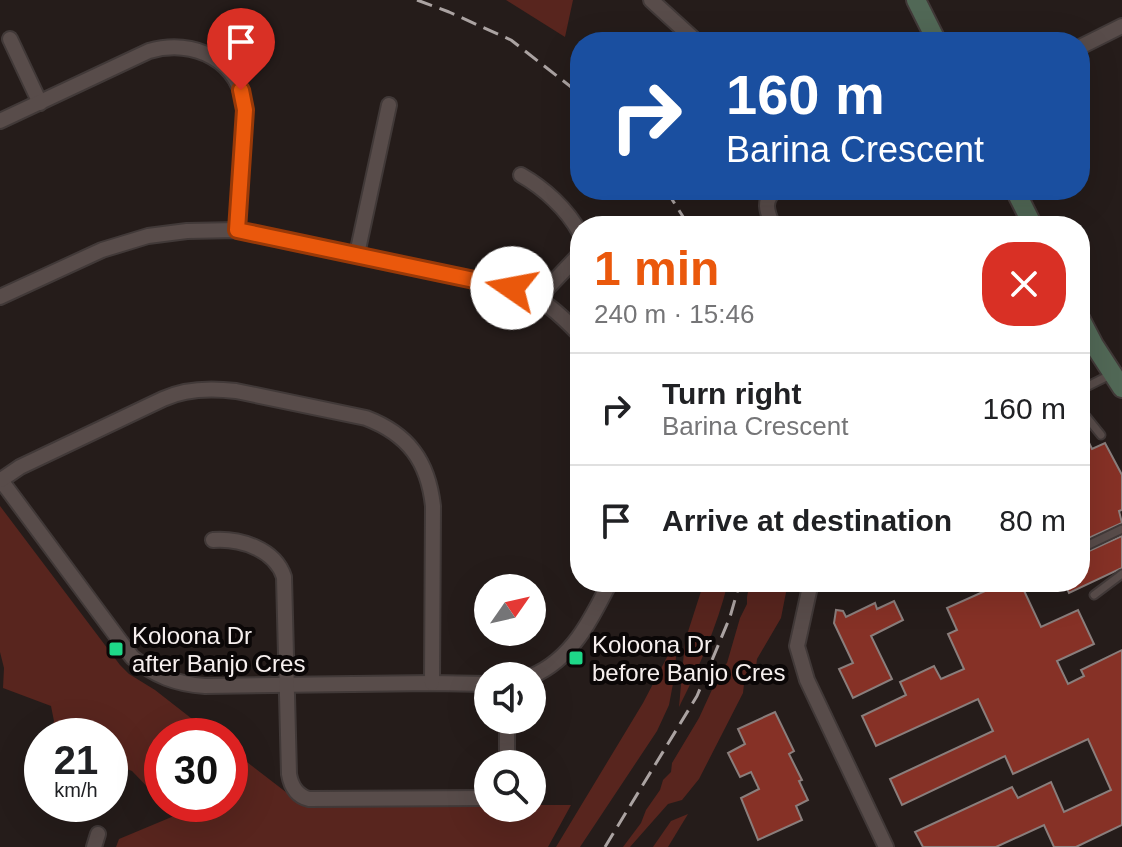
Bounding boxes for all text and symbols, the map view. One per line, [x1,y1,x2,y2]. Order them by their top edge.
pin [207,8,275,90]
icon: arrive [219,20,263,64]
text: 160 m [726,63,885,126]
icon: right [594,64,698,168]
text: Barina Crescent [726,129,984,170]
text: 1 min [594,242,719,295]
button: close [982,242,1066,326]
position arrow [470,246,554,330]
text: 240 m · 15:46 [594,299,754,329]
text: Turn right [662,377,801,410]
icon: right [594,387,638,431]
text: 160 m [983,392,1066,425]
text: Barina Crescent [662,411,848,441]
icon: arrive [594,499,638,543]
text: Arrive at destination [662,504,952,537]
text: 80 m [999,504,1066,537]
north arrow [474,574,546,646]
map controls [474,574,546,822]
place label: Koloona Dr after Banjo Cres [132,622,305,677]
place label: Koloona Dr before Banjo Cres [592,631,785,686]
marker: Koloona Dr after Banjo Cres [107,640,125,658]
marker: Koloona Dr before Banjo Cres [567,649,585,667]
button: sound [474,662,546,734]
speed limit sign: 30 [144,718,248,822]
text: 21 [54,738,98,782]
button: search [474,750,546,822]
text: km/h [54,779,98,801]

